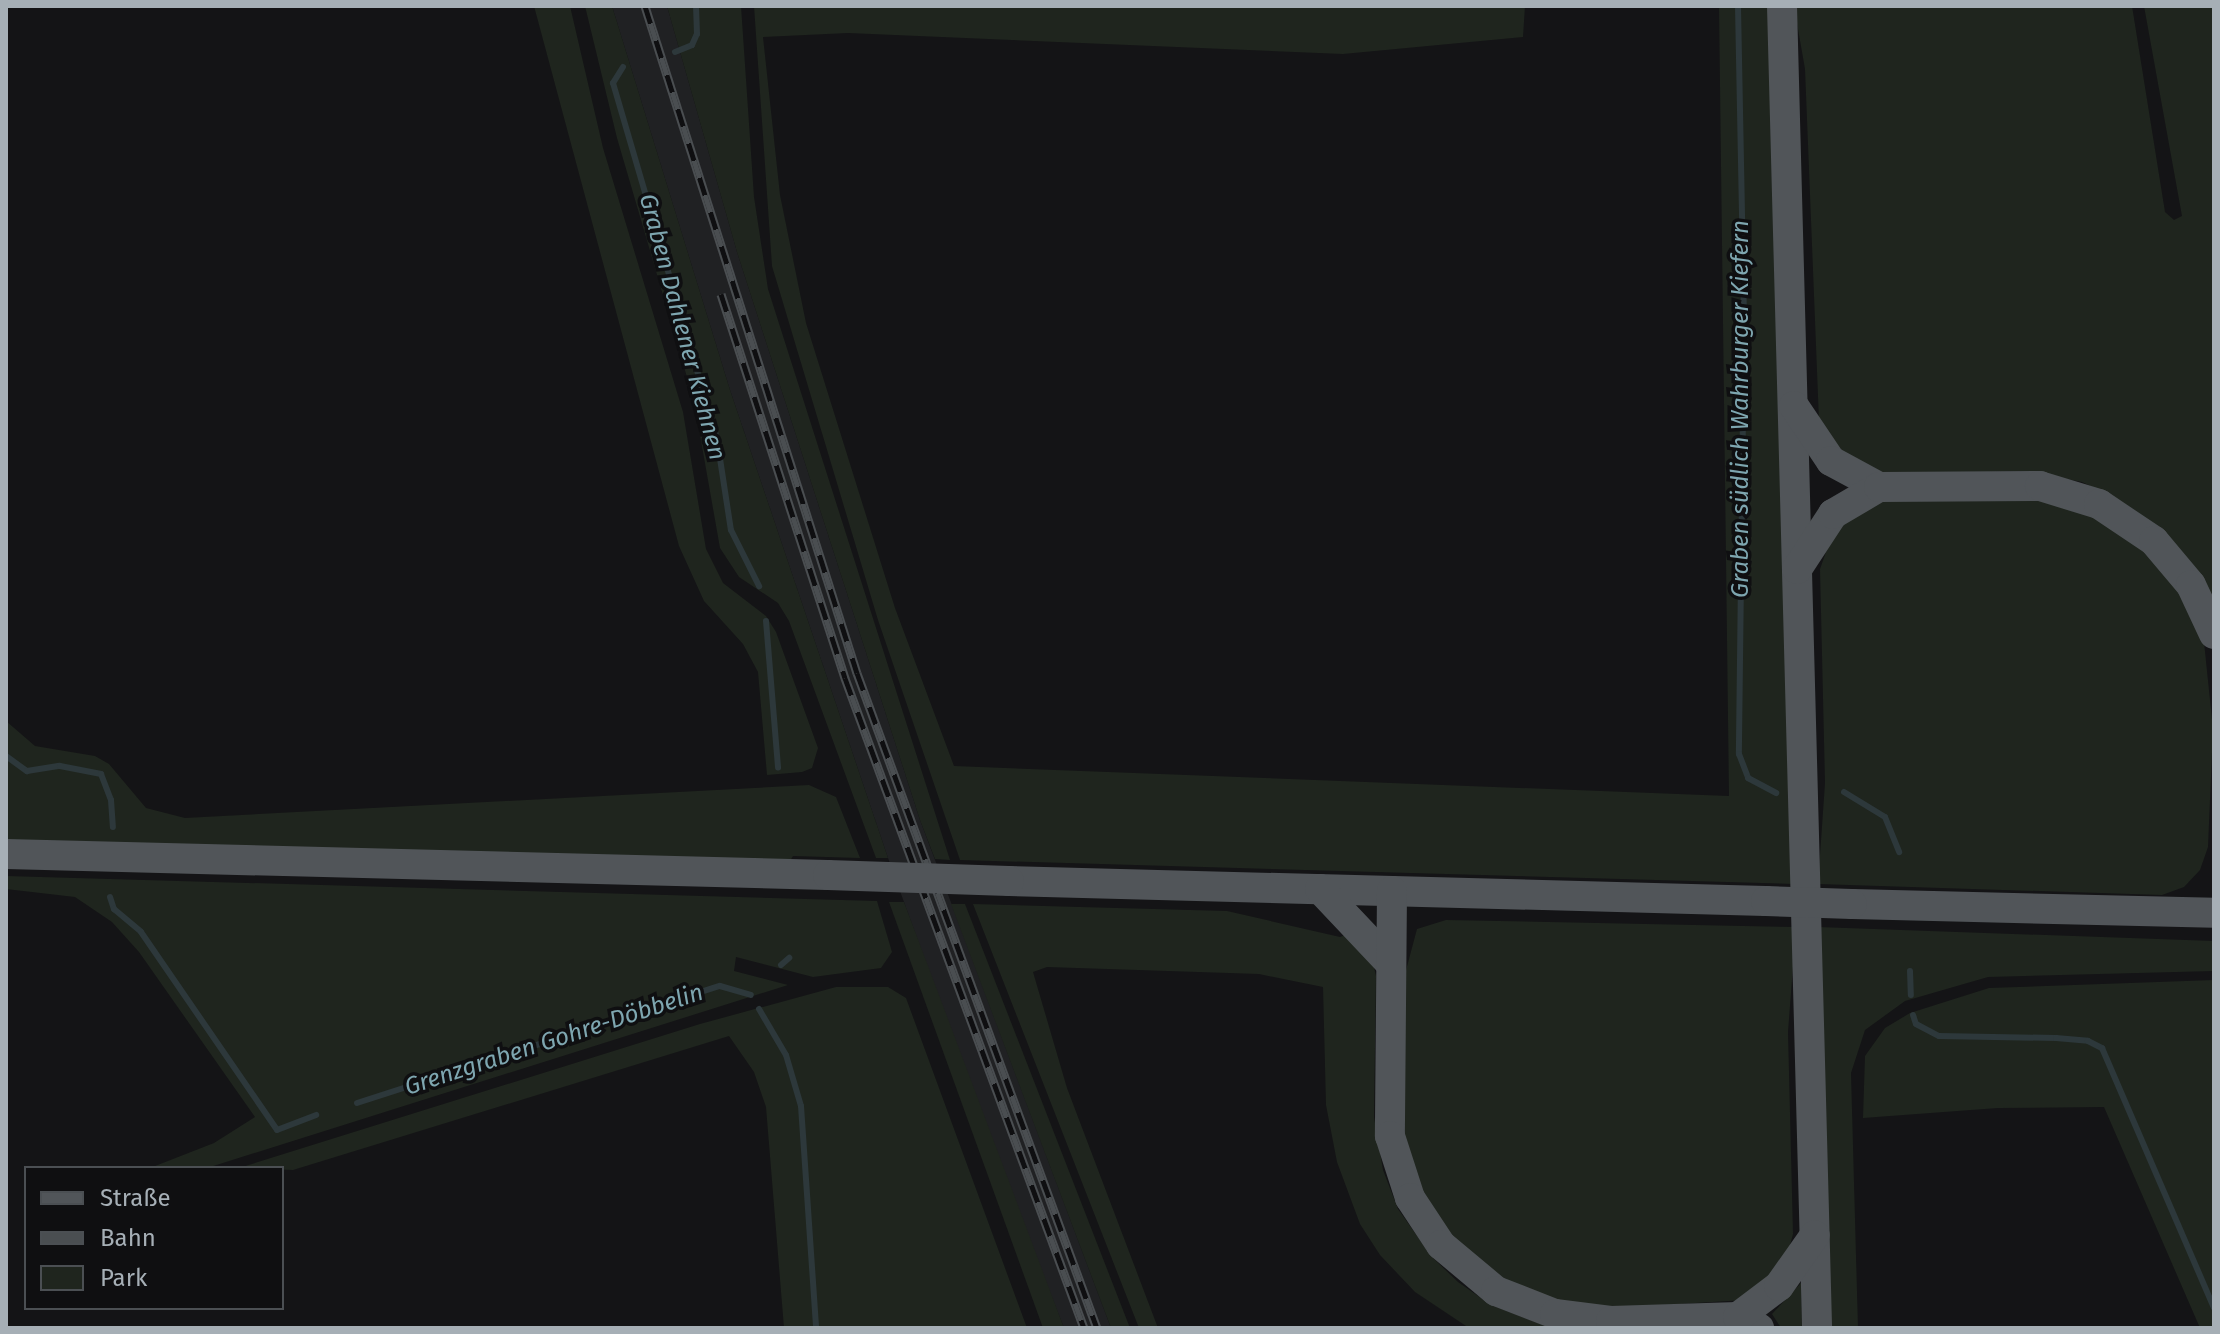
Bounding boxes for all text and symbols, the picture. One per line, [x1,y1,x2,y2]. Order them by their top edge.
water label: Graben Dahlener Kiehnen [633,191,731,463]
water label: Graben südlich Wahrburger Kiefern [1727,220,1755,598]
water label: Grenzgraben Gohre-Döbbelin [401,978,707,1102]
legend [24,1166,284,1310]
text: Straße [100,1184,171,1212]
text: Bahn [100,1224,156,1252]
text: Park [100,1264,147,1292]

